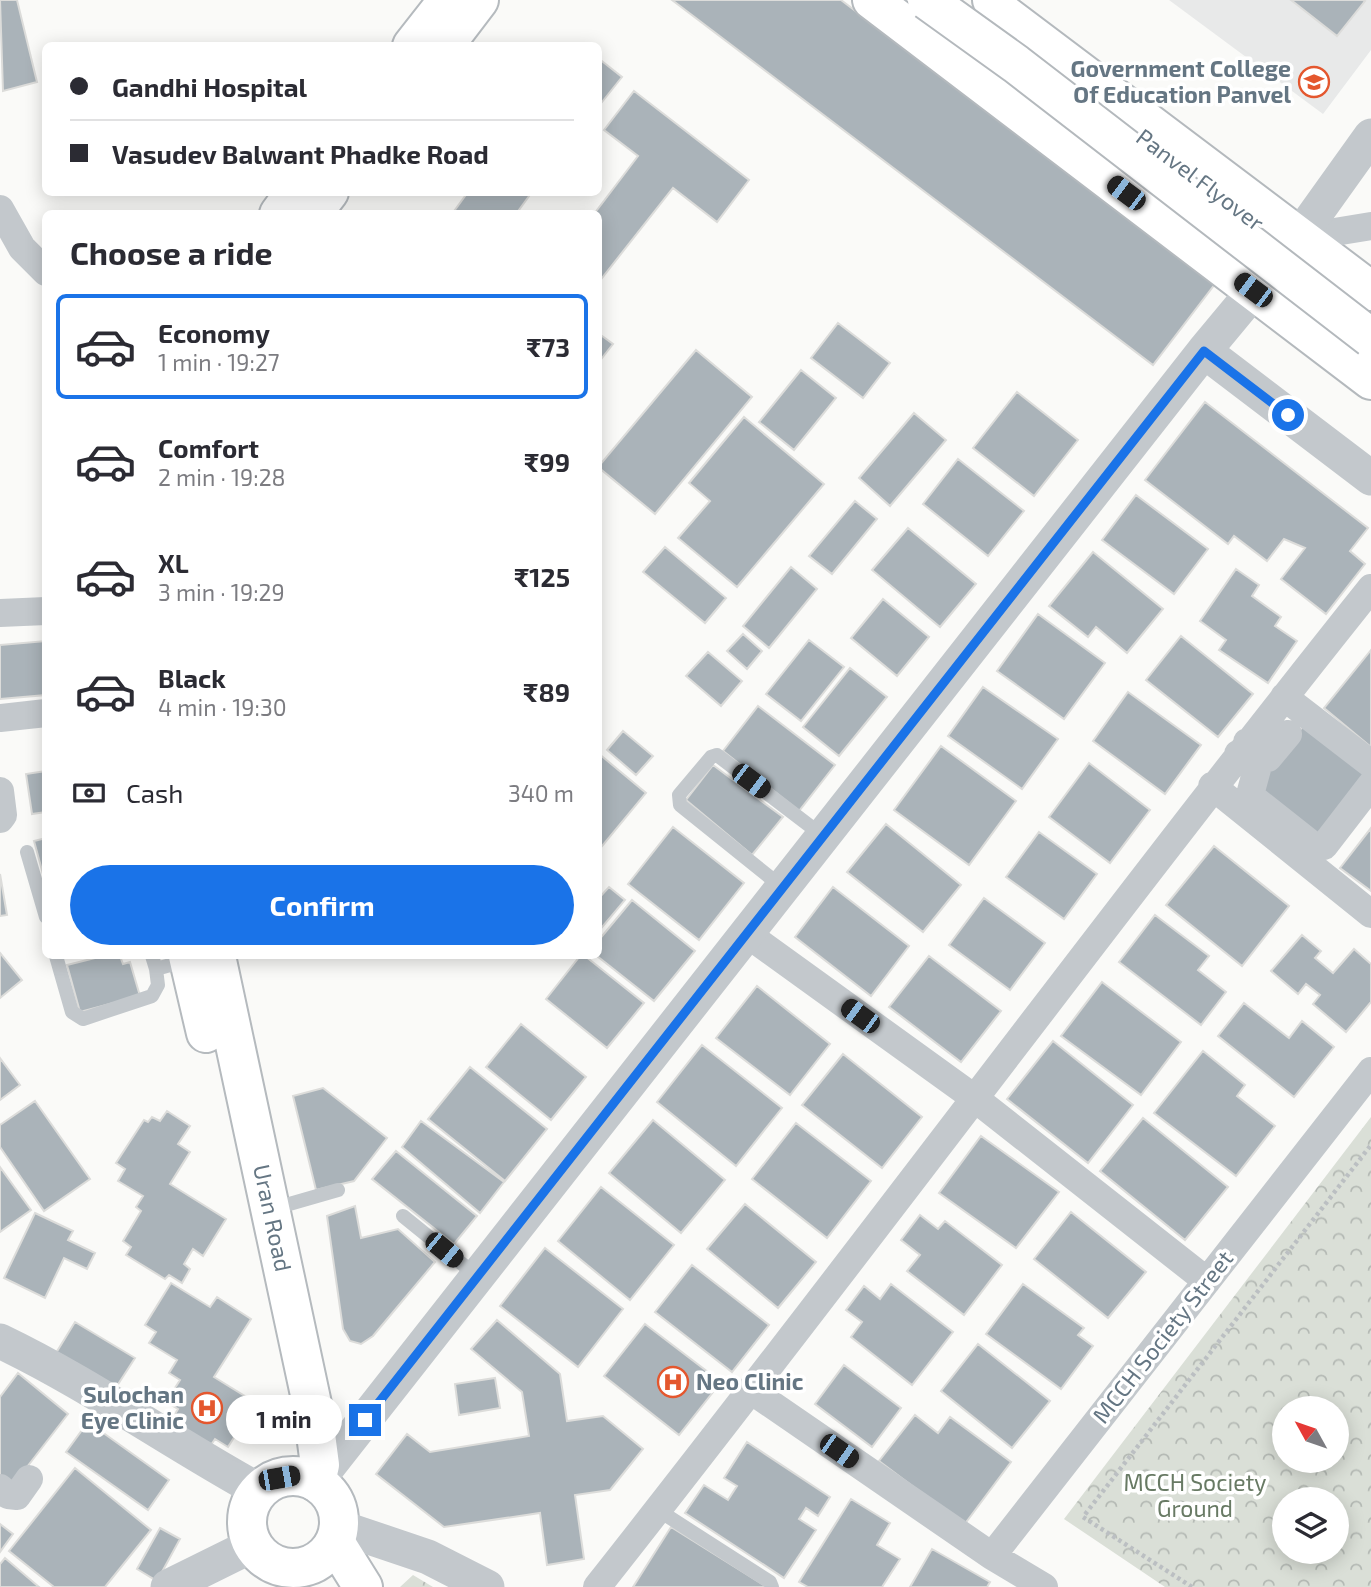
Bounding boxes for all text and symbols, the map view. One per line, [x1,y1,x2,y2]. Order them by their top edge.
place label: Government College Of Education Panvel [1070,54,1291,108]
school or university icon: Government College Of Education Panvel [1297,65,1331,99]
text: Gandhi Hospital [112,71,307,102]
street label: Panvel Flyover [1131,122,1270,236]
text: Vasudev Balwant Phadke Road [112,138,489,169]
car [1103,172,1150,214]
text: Choose a ride [70,233,273,271]
car [1230,269,1277,311]
icon: car [74,315,137,378]
text: Economy [158,317,270,348]
text: ₹73 [526,331,570,362]
text: 1 min · 19:27 [158,348,280,376]
route start [1272,399,1304,431]
icon: car [74,430,137,493]
text: Comfort [158,432,259,463]
text: ₹99 [524,446,570,477]
text: 2 min · 19:28 [158,463,286,491]
icon: car [74,545,137,608]
text: XL [158,547,189,578]
text: ₹125 [514,561,570,592]
text: 3 min · 19:29 [158,578,285,606]
icon: car [74,660,137,723]
text: Black [158,662,226,693]
text: ₹89 [523,676,570,707]
text: 4 min · 19:30 [158,693,287,721]
car [728,760,775,802]
icon: cash [70,774,108,812]
text: Cash [126,777,183,808]
text: 340 m [508,779,574,807]
button: Confirm [70,865,574,945]
car [837,995,884,1037]
street label: Uran Road [248,1162,298,1274]
car [422,1229,467,1271]
street label: MCCH Society Street [1086,1244,1238,1428]
hospital icon: Neo Clinic [656,1365,690,1399]
place label: Neo Clinic [696,1367,804,1395]
place label: Sulochan Eye Clinic [81,1380,184,1434]
hospital icon: Sulochan Eye Clinic [190,1391,224,1425]
callout: 1 min [225,1396,340,1444]
north arrow [1272,1396,1349,1474]
map controls [1272,1396,1349,1564]
route end [349,1404,381,1436]
text: 1 min [256,1405,312,1433]
car [816,1430,863,1472]
car [257,1464,302,1492]
park label: MCCH Society Ground [1124,1468,1266,1522]
button: layers [1272,1487,1349,1564]

